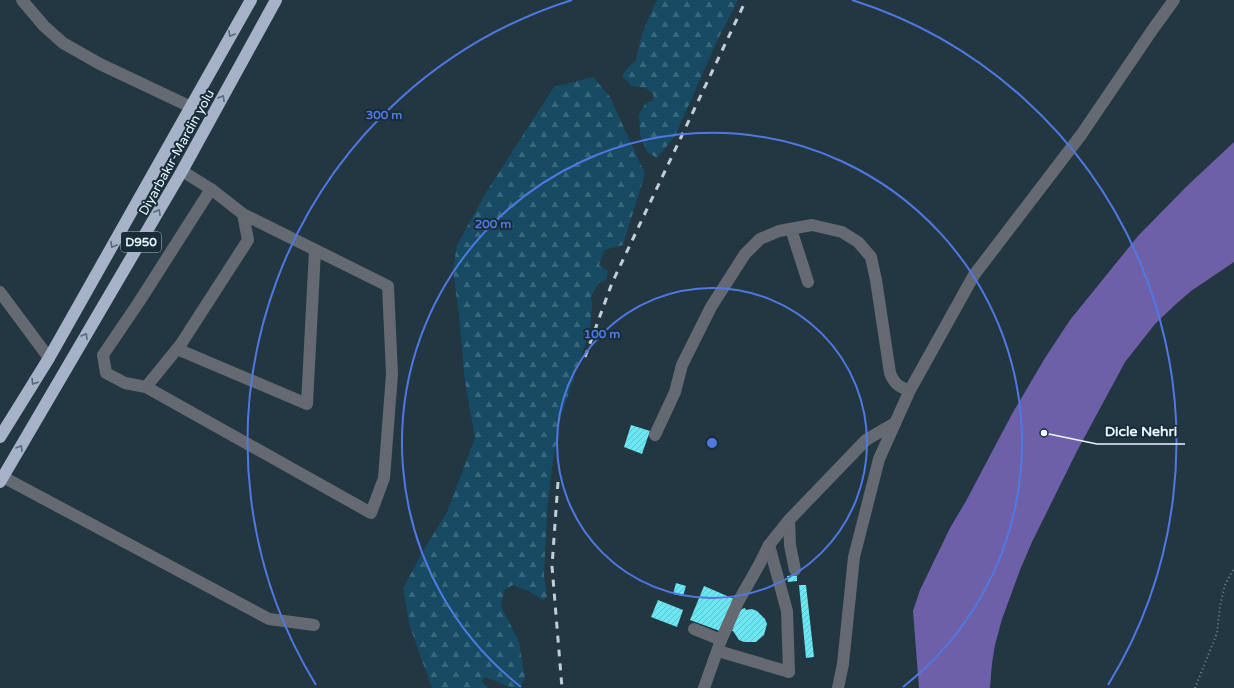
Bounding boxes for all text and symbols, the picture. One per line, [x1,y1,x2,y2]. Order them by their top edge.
one-way arrow [229,30,236,37]
street label: Diyarbakır-Mardin yolu [136,87,218,218]
one-way arrow [218,95,225,103]
text: 300 m [366,108,402,122]
one-way arrow [154,209,161,216]
text: 200 m [475,217,511,231]
road number: D950 [121,232,161,252]
one-way arrow [110,241,117,248]
text: 100 m [584,327,620,341]
one-way arrow [81,333,88,340]
one-way arrow [32,378,39,385]
callout: Dicle Nehri [1097,418,1185,444]
text: Dicle Nehri [1105,423,1177,440]
centre of rings [705,436,719,450]
one-way arrow [15,445,22,452]

